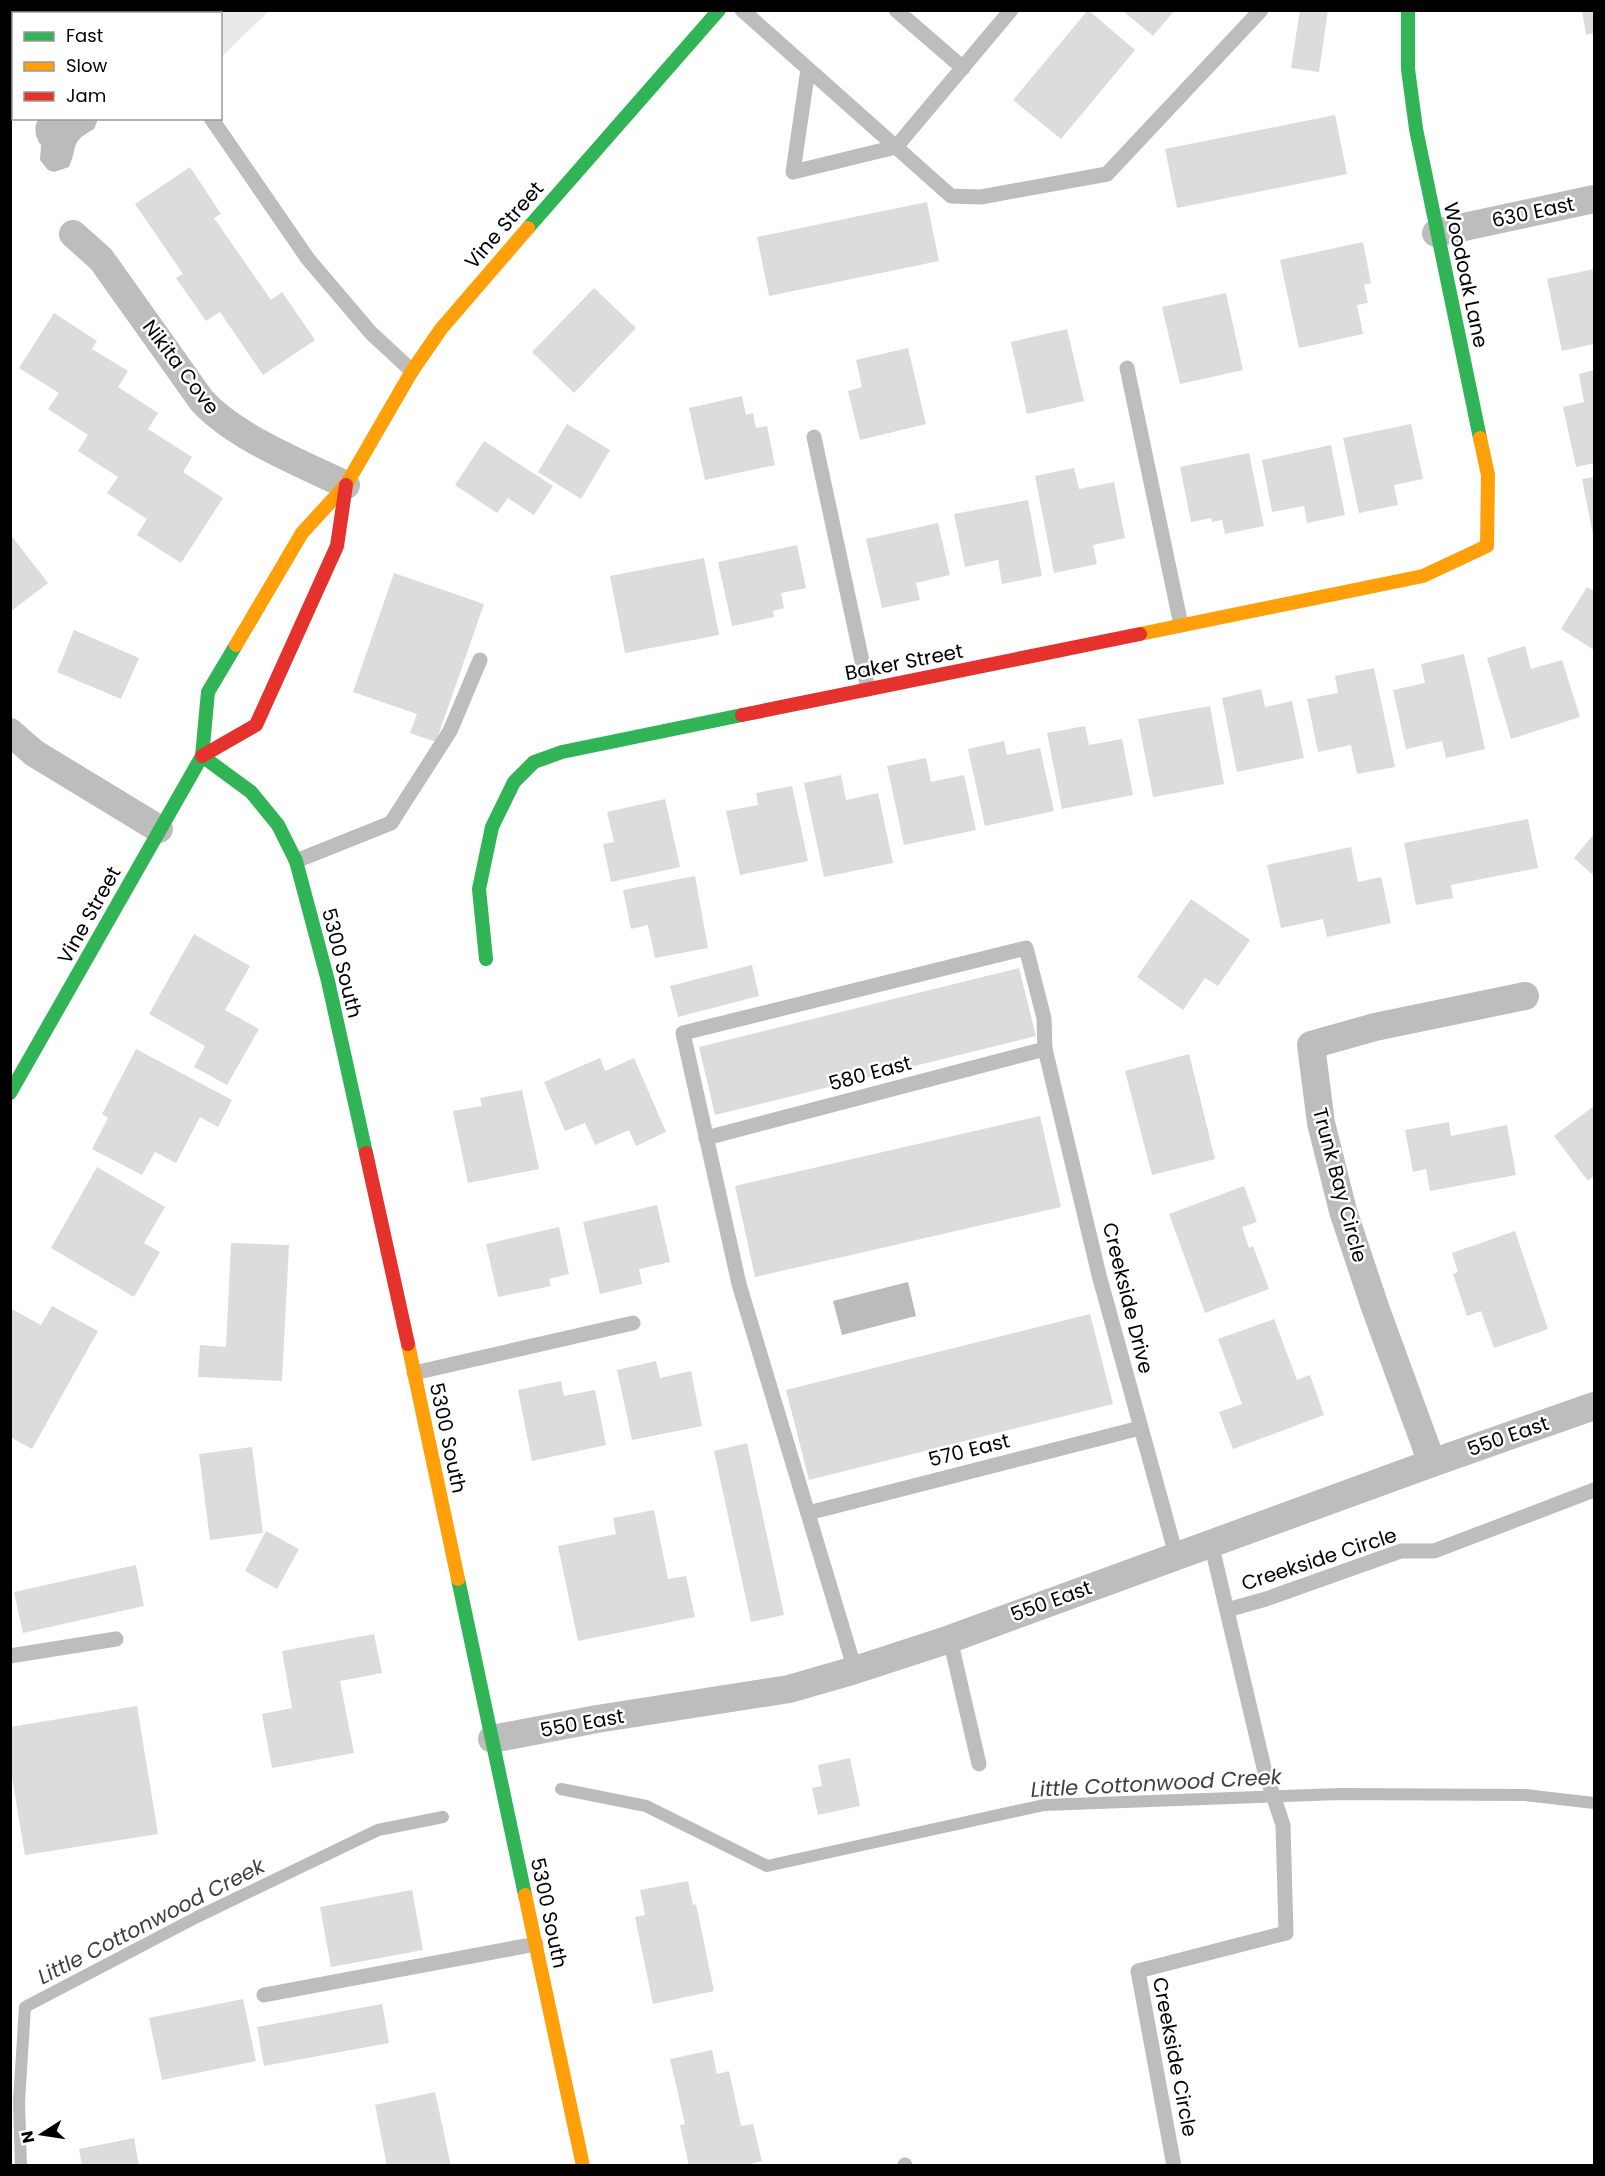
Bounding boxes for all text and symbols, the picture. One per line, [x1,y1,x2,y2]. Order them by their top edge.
legend [12,12,222,120]
text: Fast [66,23,103,48]
text: Slow [66,53,108,78]
text: Jam [66,83,106,108]
street label: Vine Street [458,175,550,275]
street label: 630 East [1489,190,1577,234]
street label: Woodoak Lane [1437,200,1495,350]
street label: Nikita Cove [136,314,226,420]
street label: Baker Street [843,637,965,687]
street label: Vine Street [51,861,127,969]
street label: 5300 South [315,905,369,1021]
street label: 580 East [826,1049,914,1097]
street label: Trunk Bay Circle [1306,1104,1374,1266]
street label: Creekside Drive [1096,1220,1160,1376]
street label: 5300 South [423,1380,473,1496]
street label: 550 East [1463,1409,1553,1463]
street label: 570 East [925,1426,1013,1474]
street label: Creekside Circle [1238,1521,1400,1597]
street label: 550 East [1006,1573,1096,1629]
street label: 550 East [538,1702,626,1744]
water label: Little Cottonwood Creek [1030,1762,1283,1804]
water label: Little Cottonwood Creek [32,1851,271,1991]
street label: 5300 South [524,1855,574,1971]
street label: Creekside Circle [1146,1975,1204,2139]
north arrow [12,2104,72,2164]
text: N [15,2129,40,2145]

